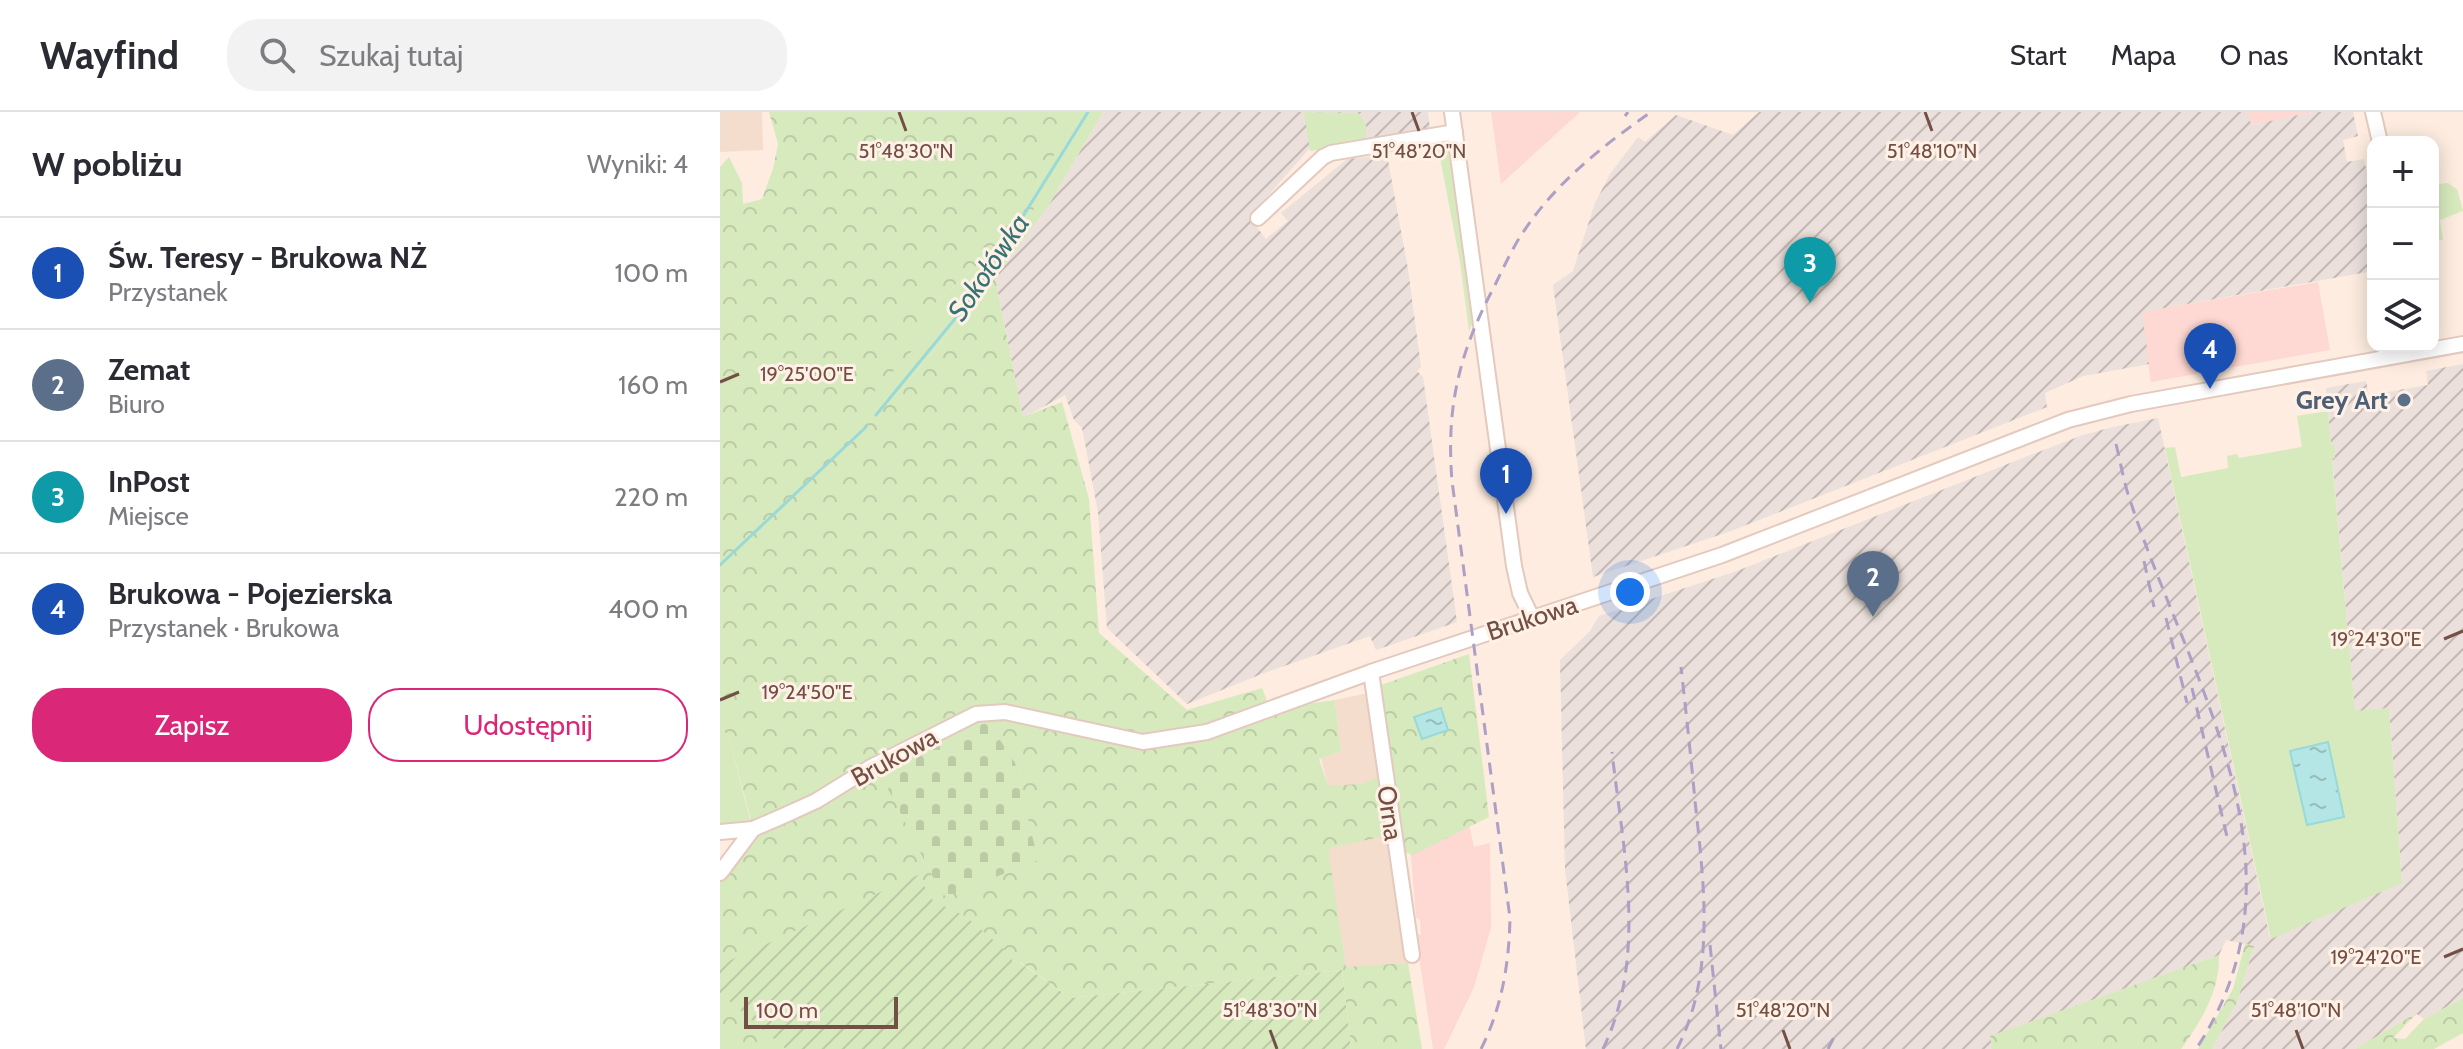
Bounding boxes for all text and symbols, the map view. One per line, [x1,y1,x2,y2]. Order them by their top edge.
search box [227,19,787,91]
text: Wayfind [40,32,179,79]
icon: search [255,33,299,77]
text: Szukaj tutaj [319,37,463,74]
text: Start [2010,38,2067,72]
text: Mapa [2111,38,2176,72]
text: O nas [2220,38,2288,72]
text: Kontakt [2332,38,2423,72]
map controls [2367,136,2439,352]
button: + [2367,136,2439,208]
text: 51°48'30"N [858,139,954,163]
text: 51°48'20"N [1372,139,1466,163]
text: 51°48'10"N [1887,139,1977,163]
text: W pobliżu [32,143,183,185]
text: Wyniki: 4 [587,148,688,180]
water label: Sokołówka [940,207,1036,327]
button: − [2367,208,2439,280]
pin: 3 [1784,237,1836,303]
text: Św. Teresy - Brukowa NŻ [108,239,427,276]
text: 1 [53,257,63,289]
text: 100 m [615,257,688,289]
text: Przystanek [108,276,228,308]
button: layers [2367,280,2439,352]
pin: 4 [2184,323,2236,389]
text: Zemat [108,351,190,388]
text: 19°25'00"E [760,362,854,386]
text: 2 [51,369,65,401]
text: 160 m [618,369,688,401]
place label: Grey Art [2296,384,2388,416]
text: Biuro [108,388,165,420]
marker: Grey Art [2395,391,2413,409]
pin: 1 [1480,448,1532,514]
text: InPost [108,463,190,500]
text: 3 [51,481,65,513]
text: 220 m [614,481,688,513]
text: Miejsce [108,500,189,532]
pin: 2 [1847,551,1899,617]
your location [1610,572,1650,612]
text: Brukowa - Pojezierska [108,575,393,612]
street label: Brukowa [1483,588,1582,648]
text: 4 [50,593,66,625]
text: 400 m [608,593,688,625]
text: Przystanek · Brukowa [108,612,339,644]
text: 19°24'30"E [2330,627,2422,651]
text: 19°24'50"E [761,680,853,704]
button: Zapisz [32,688,352,762]
button: Udostępnij [368,688,688,762]
street label: Brukowa [845,720,943,794]
street label: Orna [1370,784,1410,843]
text: 19°24'20"E [2331,945,2421,969]
scale bar [744,993,898,1029]
text: 100 m [756,997,818,1024]
text: 51°48'30"N [1222,998,1318,1022]
text: 51°48'20"N [1736,998,1830,1022]
text: 51°48'10"N [2251,998,2341,1022]

